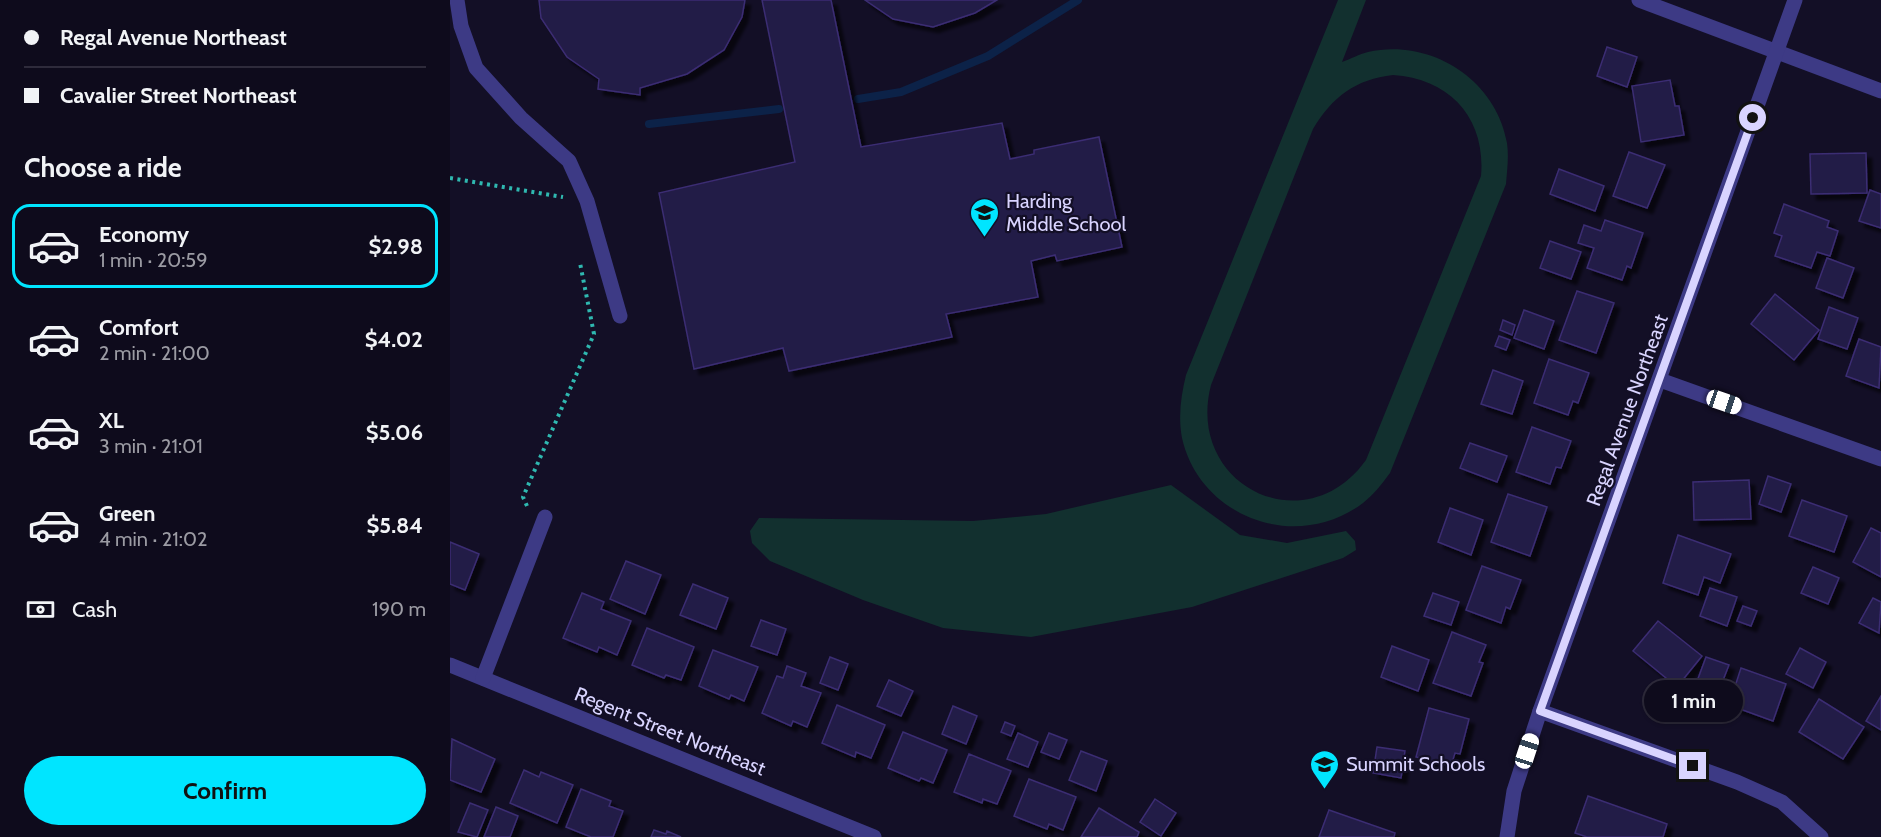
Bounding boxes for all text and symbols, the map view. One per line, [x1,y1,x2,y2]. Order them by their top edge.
text: Regal Avenue Northeast [60,24,287,51]
text: Cavalier Street Northeast [60,82,297,109]
route start [1739,104,1766,131]
text: Choose a ride [24,151,182,184]
place label: Harding Middle School [1006,189,1126,236]
school or university icon: Harding Middle School [969,196,1001,238]
icon: car [27,219,81,273]
text: Economy [99,221,189,248]
text: $2.98 [368,233,423,260]
text: 1 min · 20:59 [99,248,208,272]
street label: Regal Avenue Northeast [1581,311,1673,509]
icon: car [27,312,81,366]
text: Comfort [99,314,178,341]
text: $4.02 [365,326,423,353]
text: 2 min · 21:00 [99,341,210,365]
car [1704,388,1744,416]
icon: car [27,405,81,459]
text: XL [99,407,124,434]
text: $5.06 [366,419,423,446]
text: 3 min · 21:01 [99,434,203,458]
icon: car [27,498,81,552]
text: Green [99,500,155,527]
text: $5.84 [367,512,423,539]
text: 4 min · 21:02 [99,527,207,551]
icon: cash [24,593,57,626]
text: Cash [72,596,117,623]
text: 190 m [372,597,426,621]
callout: 1 min [1644,679,1742,721]
street label: Regent Street Northeast [571,682,769,780]
text: 1 min [1671,689,1716,713]
car [1513,731,1541,771]
school or university icon: Summit Schools [1309,748,1341,790]
place label: Summit Schools [1346,752,1485,776]
route end [1679,752,1706,779]
button: Confirm [24,756,426,825]

